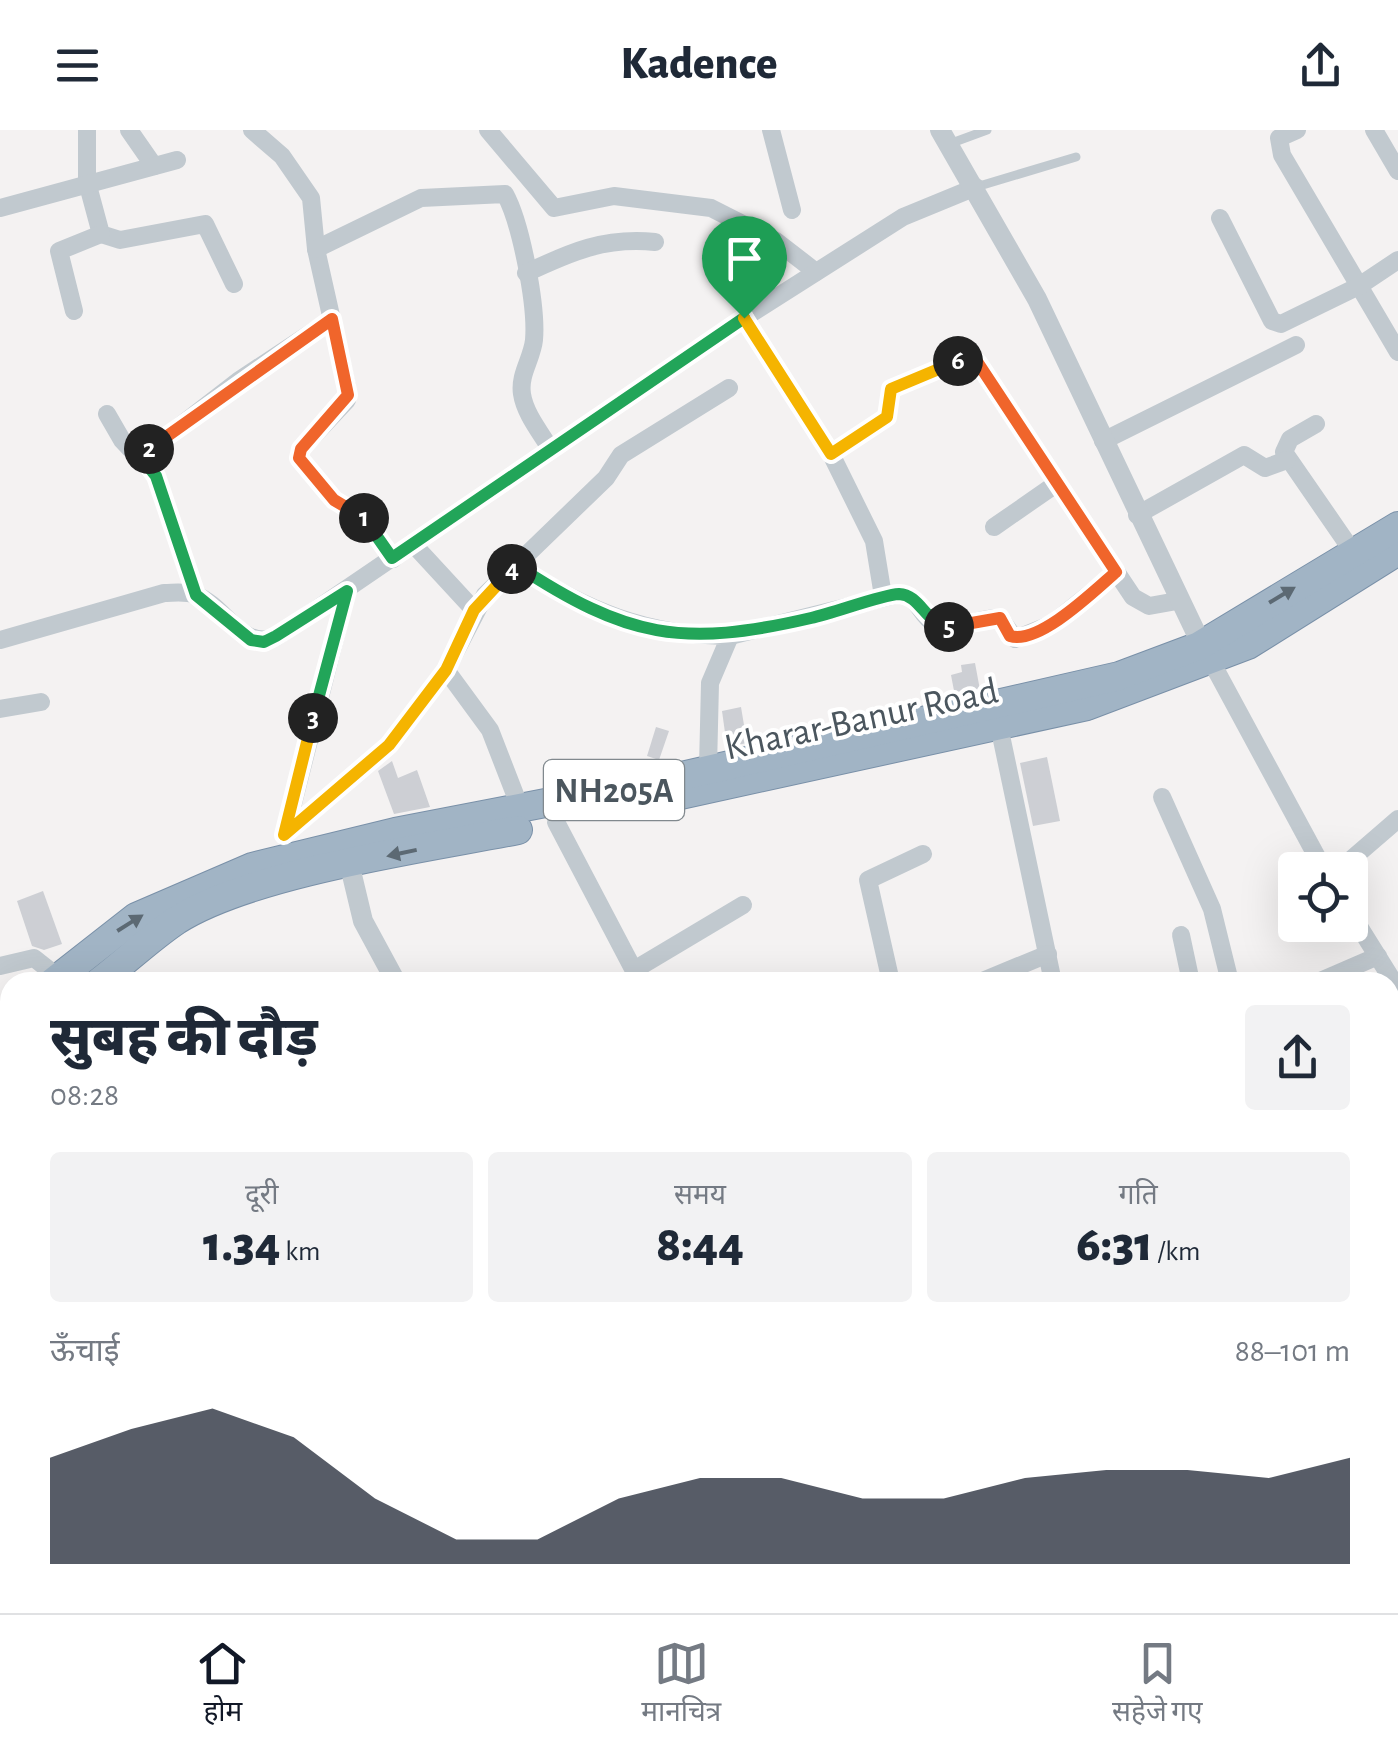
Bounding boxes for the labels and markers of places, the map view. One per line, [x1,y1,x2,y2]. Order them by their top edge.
pin [702,216,787,319]
pin: 6 [933,336,983,386]
pin: 2 [124,424,174,474]
pin: 1 [339,493,389,543]
pin: 4 [487,544,537,594]
pin: 5 [924,602,974,652]
pin: 3 [288,693,338,743]

